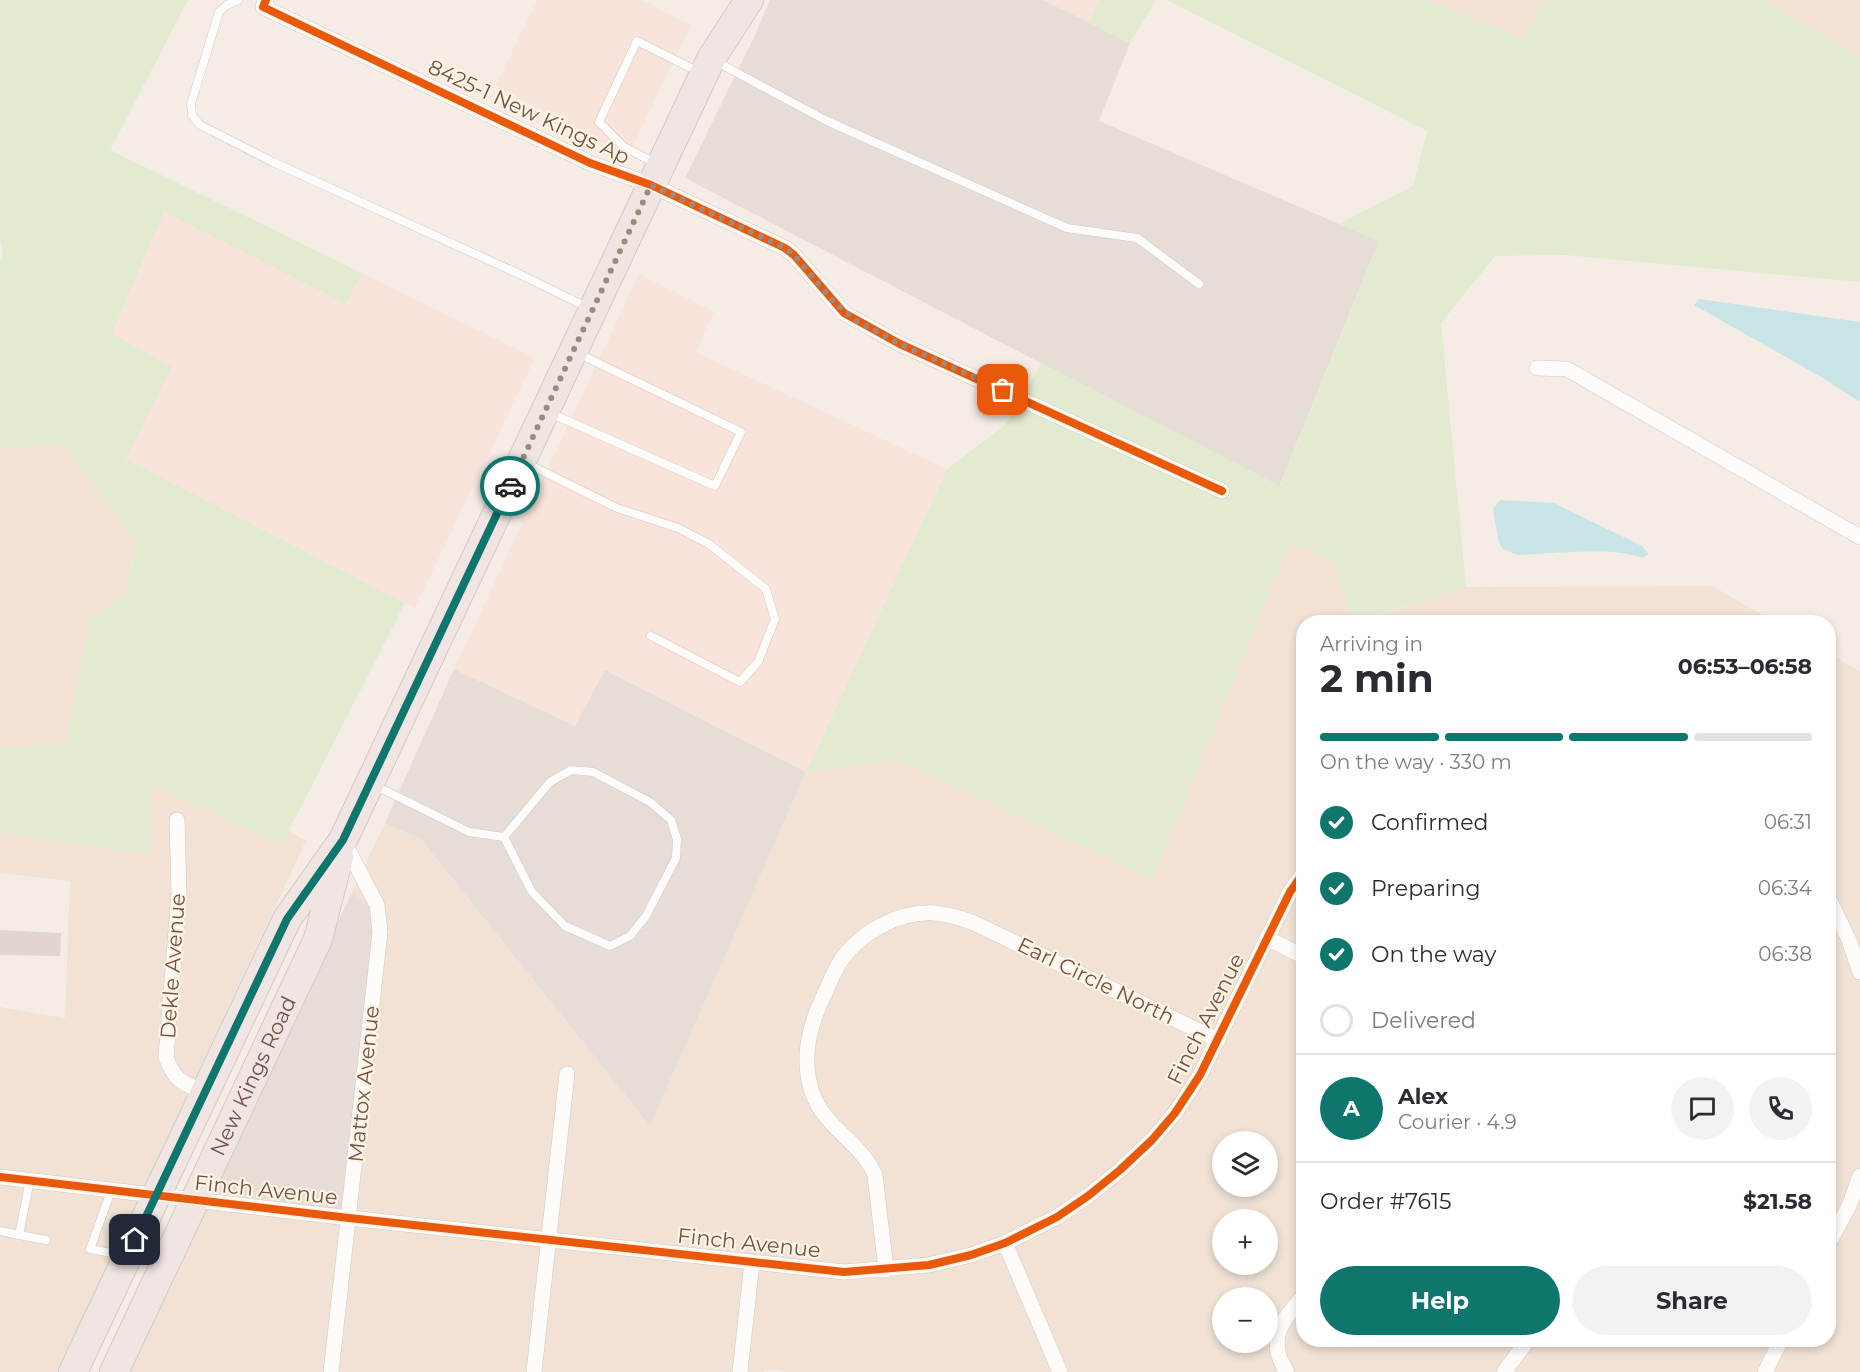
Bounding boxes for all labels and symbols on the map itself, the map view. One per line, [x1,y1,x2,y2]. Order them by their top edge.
street label: 8425-1 New Kings Ap [424,54,634,169]
pin [977,364,1028,415]
courier [480,456,540,516]
street label: Dekle Avenue [155,892,190,1040]
street label: Earl Circle North [1014,932,1179,1029]
street label: Finch Avenue [1162,949,1249,1088]
street label: New Kings Road [205,992,301,1160]
street label: Mattox Avenue [343,1004,384,1164]
street label: Finch Avenue [193,1170,339,1209]
pin [109,1214,160,1265]
street label: Finch Avenue [676,1223,822,1262]

